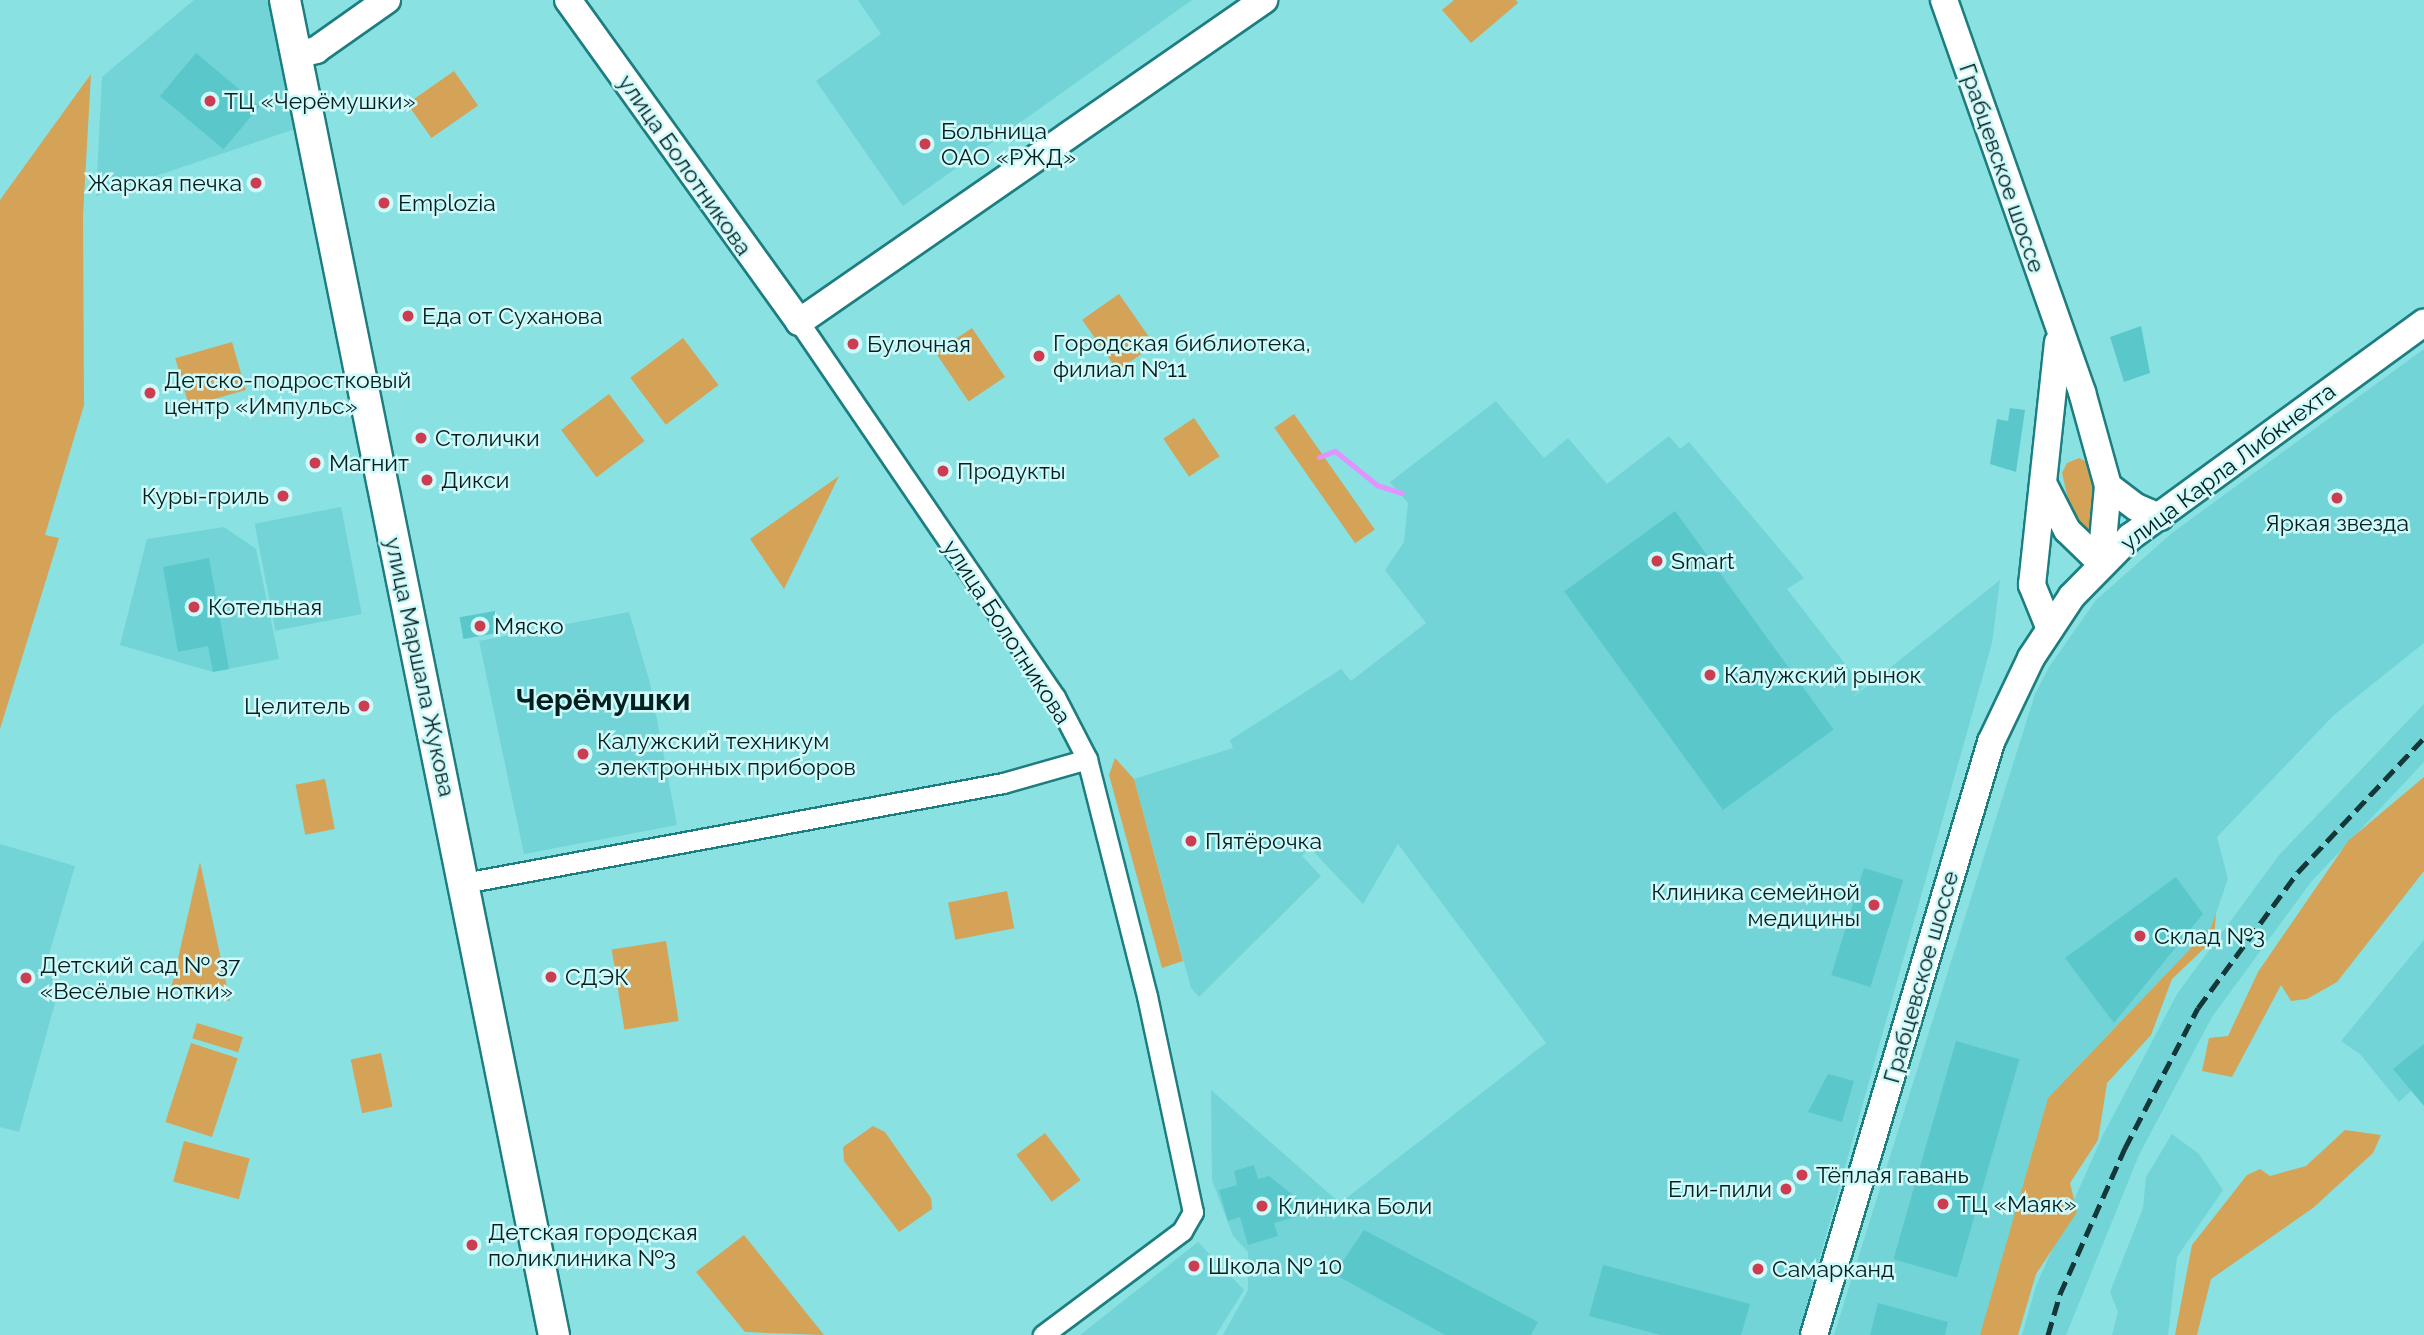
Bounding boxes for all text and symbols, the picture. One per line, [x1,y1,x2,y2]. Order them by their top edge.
street label: Грабцевское шоссе [1953,60,2051,276]
street label: улица Болотникова [612,69,758,261]
place label: ТЦ «Черёмушки» [224,87,416,115]
marker: ТЦ «Черёмушки» [202,93,218,109]
place label: Больница ОАО «РЖД» [941,117,1076,171]
marker: Больница ОАО «РЖД» [915,134,935,154]
place label: Жаркая печка [88,169,242,197]
marker: Жаркая печка [248,175,264,191]
place label: Emplozia [398,189,496,217]
marker: Emplozia [376,195,392,211]
place label: Еда от Суханова [422,302,602,330]
marker: Еда от Суханова [400,308,416,324]
place label: Городская библиотека, филиал №11 [1053,329,1311,383]
place label: Булочная [867,330,971,358]
marker: Булочная [845,336,861,352]
marker: Городская библиотека, филиал №11 [1031,348,1047,364]
place label: Детско-подростковый центр «Импульс» [164,366,411,420]
street label: улица Карла Либкнехта [2115,377,2341,557]
marker: Детско-подростковый центр «Импульс» [142,385,158,401]
place label: Столички [435,424,540,452]
marker: Столички [413,430,429,446]
place label: Магнит [329,449,409,477]
marker: Магнит [307,455,323,471]
place label: Продукты [957,457,1066,485]
marker: Продукты [935,463,951,479]
place label: Дикси [441,466,510,494]
marker: Дикси [419,472,435,488]
place label: Куры-гриль [142,482,269,510]
marker: Куры-гриль [275,488,291,504]
marker: Яркая звезда [2329,490,2345,506]
place label: Яркая звезда [2265,509,2409,537]
street label: улица Маршала Жукова [379,535,461,799]
street label: улица Болотникова [937,535,1077,729]
place label: Smart [1671,547,1734,575]
marker: Smart [1649,553,1665,569]
place label: Котельная [208,593,322,621]
marker: Котельная [186,599,202,615]
place label: Мяско [494,612,564,640]
marker: Мяско [472,618,488,634]
place label: Калужский рынок [1724,661,1921,689]
marker: Калужский рынок [1702,667,1718,683]
district label: Черёмушки [516,682,690,718]
place label: Целитель [244,692,350,720]
marker: Целитель [356,698,372,714]
place label: Калужский техникум электронных приборов [597,727,856,781]
marker: Калужский техникум электронных приборов [575,746,591,762]
place label: Пятёрочка [1205,827,1322,855]
marker: Пятёрочка [1183,833,1199,849]
street label: Грабцевское шоссе [1878,868,1964,1086]
place label: Клиника семейной медицины [1651,878,1860,932]
marker: Клиника семейной медицины [1866,897,1882,913]
place label: Склад №3 [2154,922,2265,950]
marker: Склад №3 [2132,928,2148,944]
place label: Детский сад № 37 «Весёлые нотки» [40,951,240,1005]
place label: СДЭК [565,963,629,991]
marker: СДЭК [543,969,559,985]
marker: Детский сад № 37 «Весёлые нотки» [18,970,34,986]
place label: Тёплая гавань [1816,1161,1969,1189]
marker: Тёплая гавань [1794,1167,1810,1183]
place label: Ели-пили [1668,1175,1772,1203]
marker: Ели-пили [1778,1181,1794,1197]
place label: ТЦ «Маяк» [1957,1190,2077,1218]
place label: Клиника Боли [1278,1192,1432,1220]
marker: Клиника Боли [1252,1196,1272,1216]
marker: ТЦ «Маяк» [1935,1196,1951,1212]
place label: Детская городская поликлиника №3 [488,1218,698,1272]
marker: Детская городская поликлиника №3 [462,1235,482,1255]
place label: Школа № 10 [1208,1252,1342,1280]
place label: Самарканд [1772,1255,1894,1283]
marker: Школа № 10 [1186,1258,1202,1274]
marker: Самарканд [1750,1261,1766,1277]

